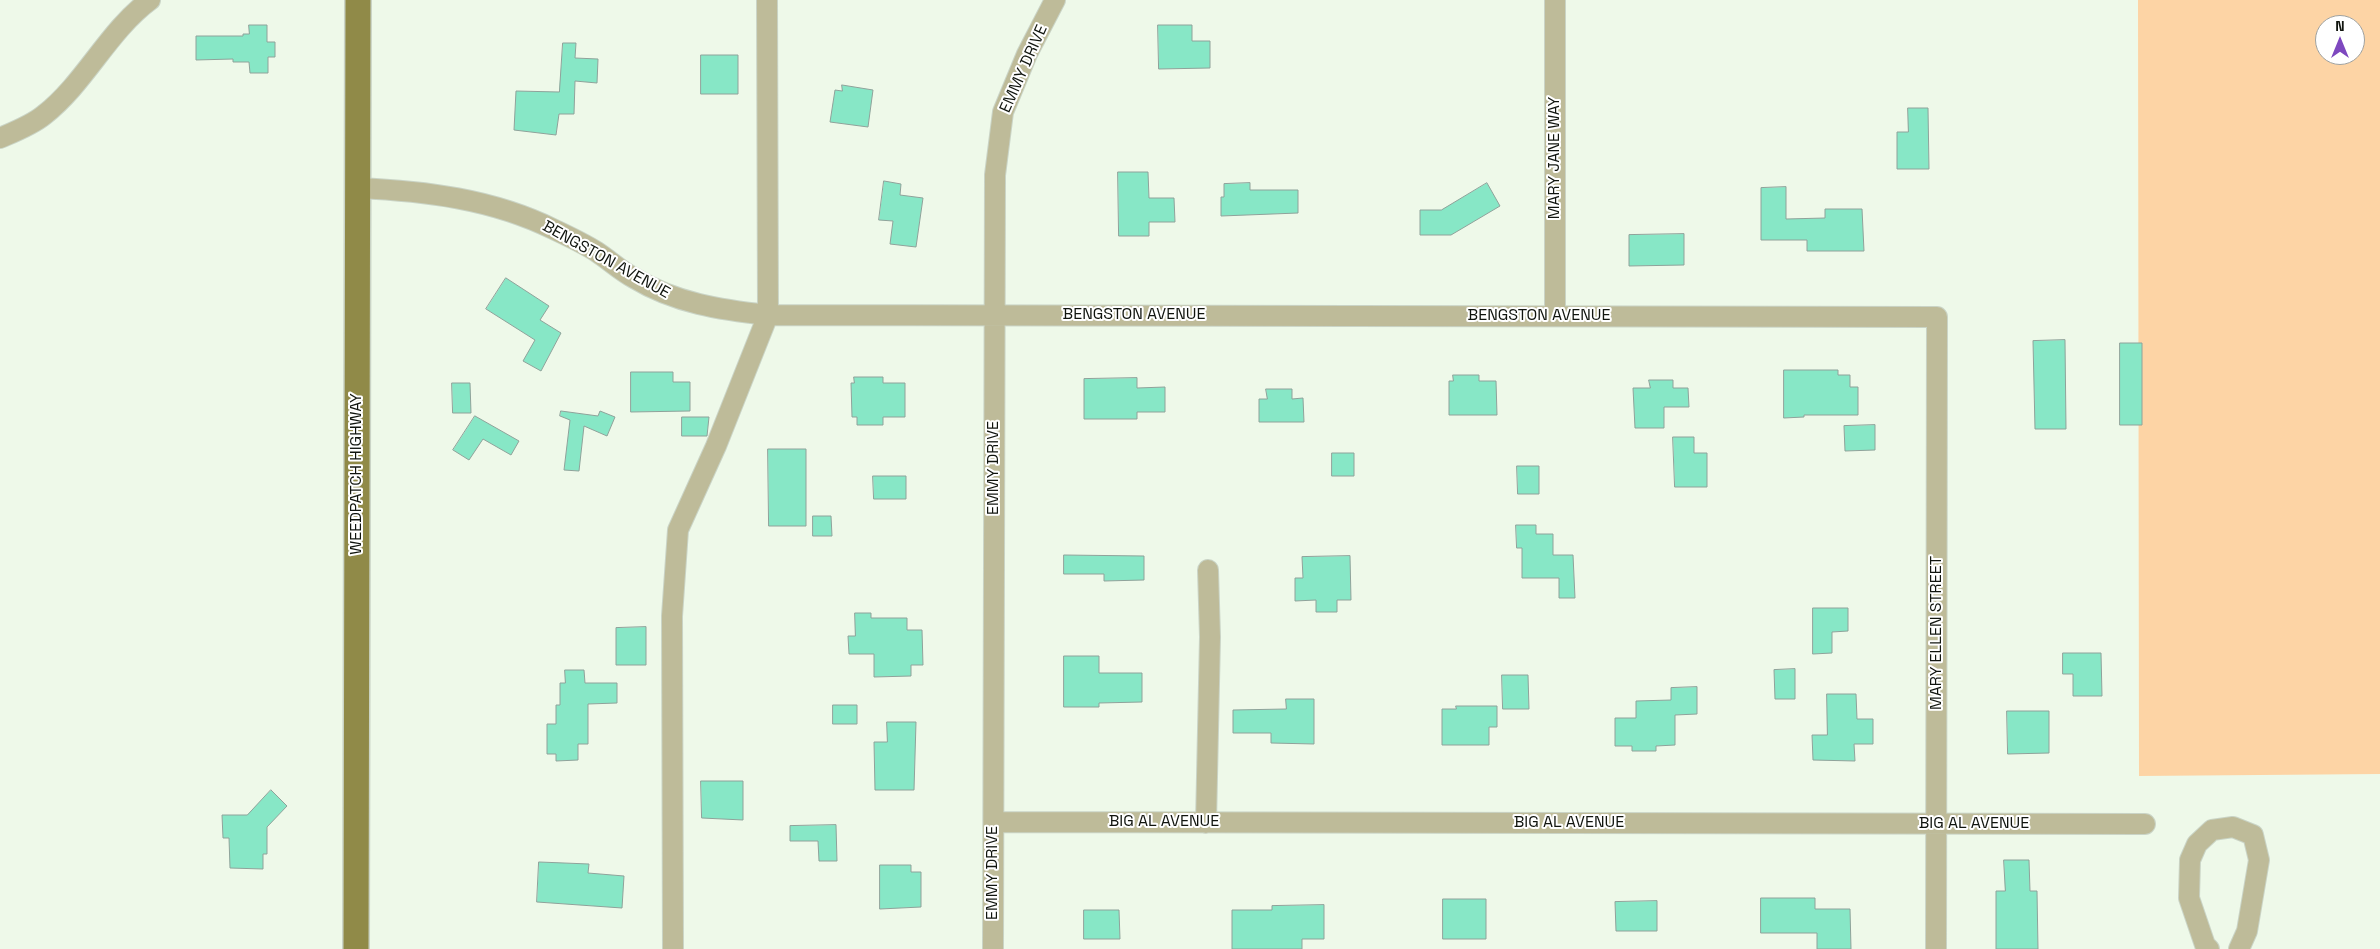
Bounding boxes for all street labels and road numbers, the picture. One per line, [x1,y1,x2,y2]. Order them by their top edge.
street label: EMMY DRIVE [996,22,1052,116]
street label: MARY JANE WAY [1545,97,1565,219]
street label: BENGSTON AVENUE [539,217,673,303]
street label: BENGSTON AVENUE [1063,305,1205,325]
street label: BENGSTON AVENUE [1468,306,1610,326]
street label: WEEDPATCH HIGHWAY [347,393,367,555]
street label: EMMY DRIVE [984,421,1004,515]
street label: MARY ELLEN STREET [1927,556,1947,710]
street label: BIG AL AVENUE [1109,812,1219,832]
street label: BIG AL AVENUE [1514,813,1624,833]
street label: BIG AL AVENUE [1919,814,2029,834]
street label: EMMY DRIVE [983,826,1003,920]

